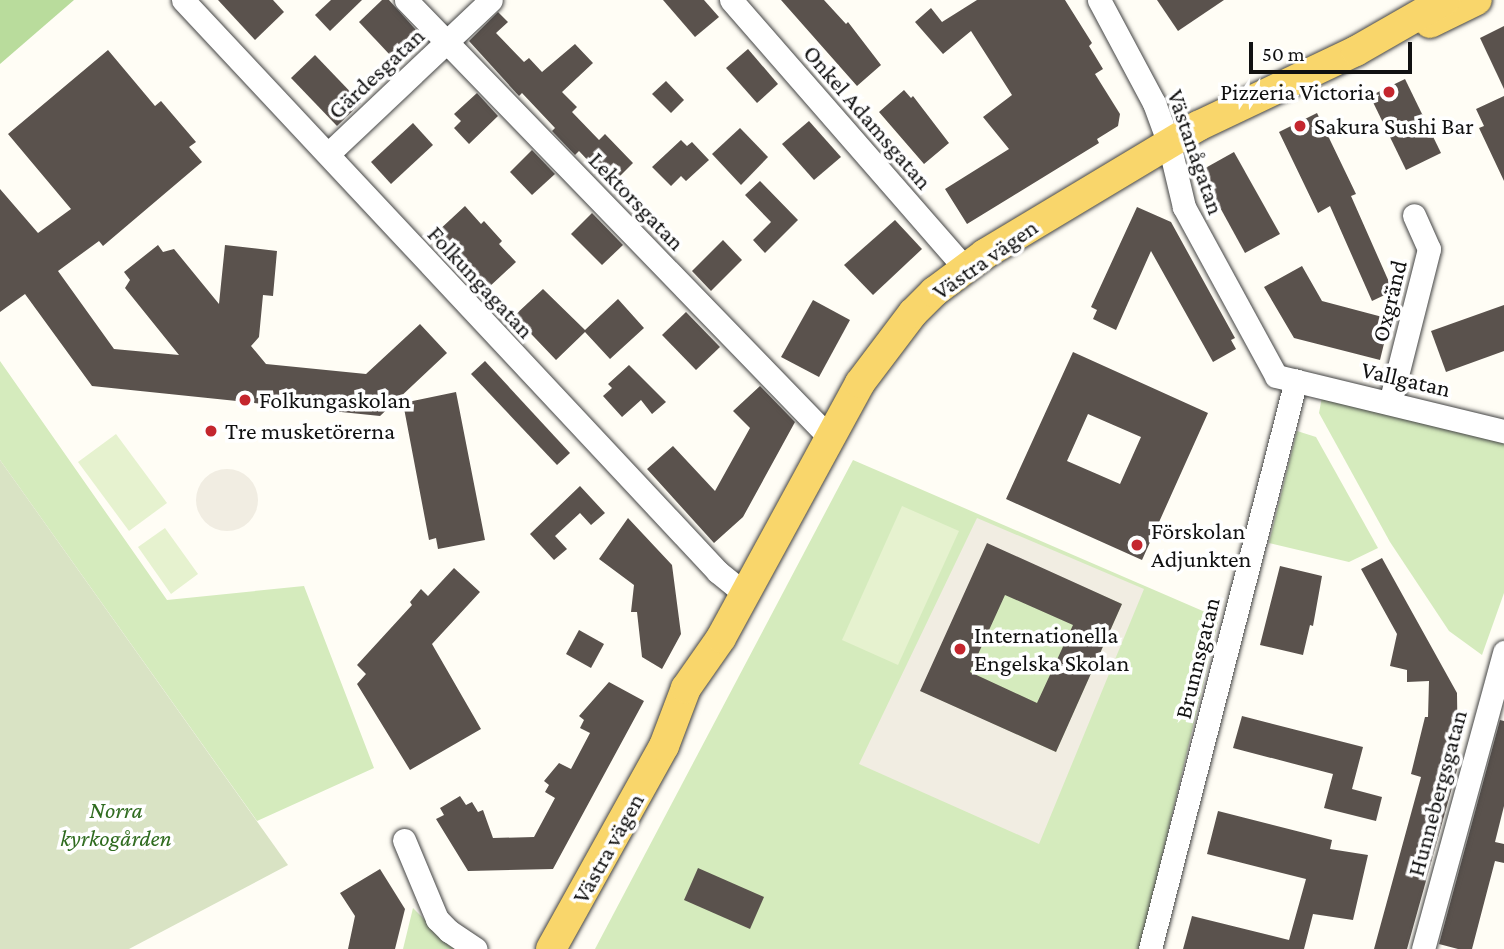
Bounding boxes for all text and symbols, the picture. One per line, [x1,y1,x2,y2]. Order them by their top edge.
street label: Gärdesgatan [322,21,430,125]
scale bar [1252,28,1415,72]
street label: Onkel Adamsgatan [797,39,939,195]
text: 50 m [1262,42,1305,66]
place label: Pizzeria Victoria [1220,78,1375,106]
marker: Pizzeria Victoria [1381,84,1397,100]
street label: Västanågatan [1161,86,1231,218]
place label: Sakura Sushi Bar [1314,112,1474,140]
marker: Sakura Sushi Bar [1292,118,1308,134]
street label: Lektorsgatan [583,146,691,256]
street label: Västra vägen [927,212,1043,306]
street label: Folkungagatan [422,220,540,344]
street label: Oxgränd [1365,257,1413,345]
street label: Vallgatan [1359,355,1453,403]
place label: Folkungaskolan [259,386,411,414]
marker: Folkungaskolan [237,392,253,408]
place label: Tre musketörerna [225,417,395,445]
marker: Tre musketörerna [203,423,219,439]
place label: Förskolan Adjunkten [1151,517,1252,573]
marker: Förskolan Adjunkten [1129,537,1145,553]
street label: Brunnsgatan [1168,594,1226,722]
place label: Internationella Engelska Skolan [974,621,1129,677]
marker: Internationella Engelska Skolan [952,641,968,657]
street label: Hunnebergsgatan [1401,707,1473,879]
street label: Västra vägen [566,788,650,908]
park label: Norra kyrkogården [60,796,172,852]

